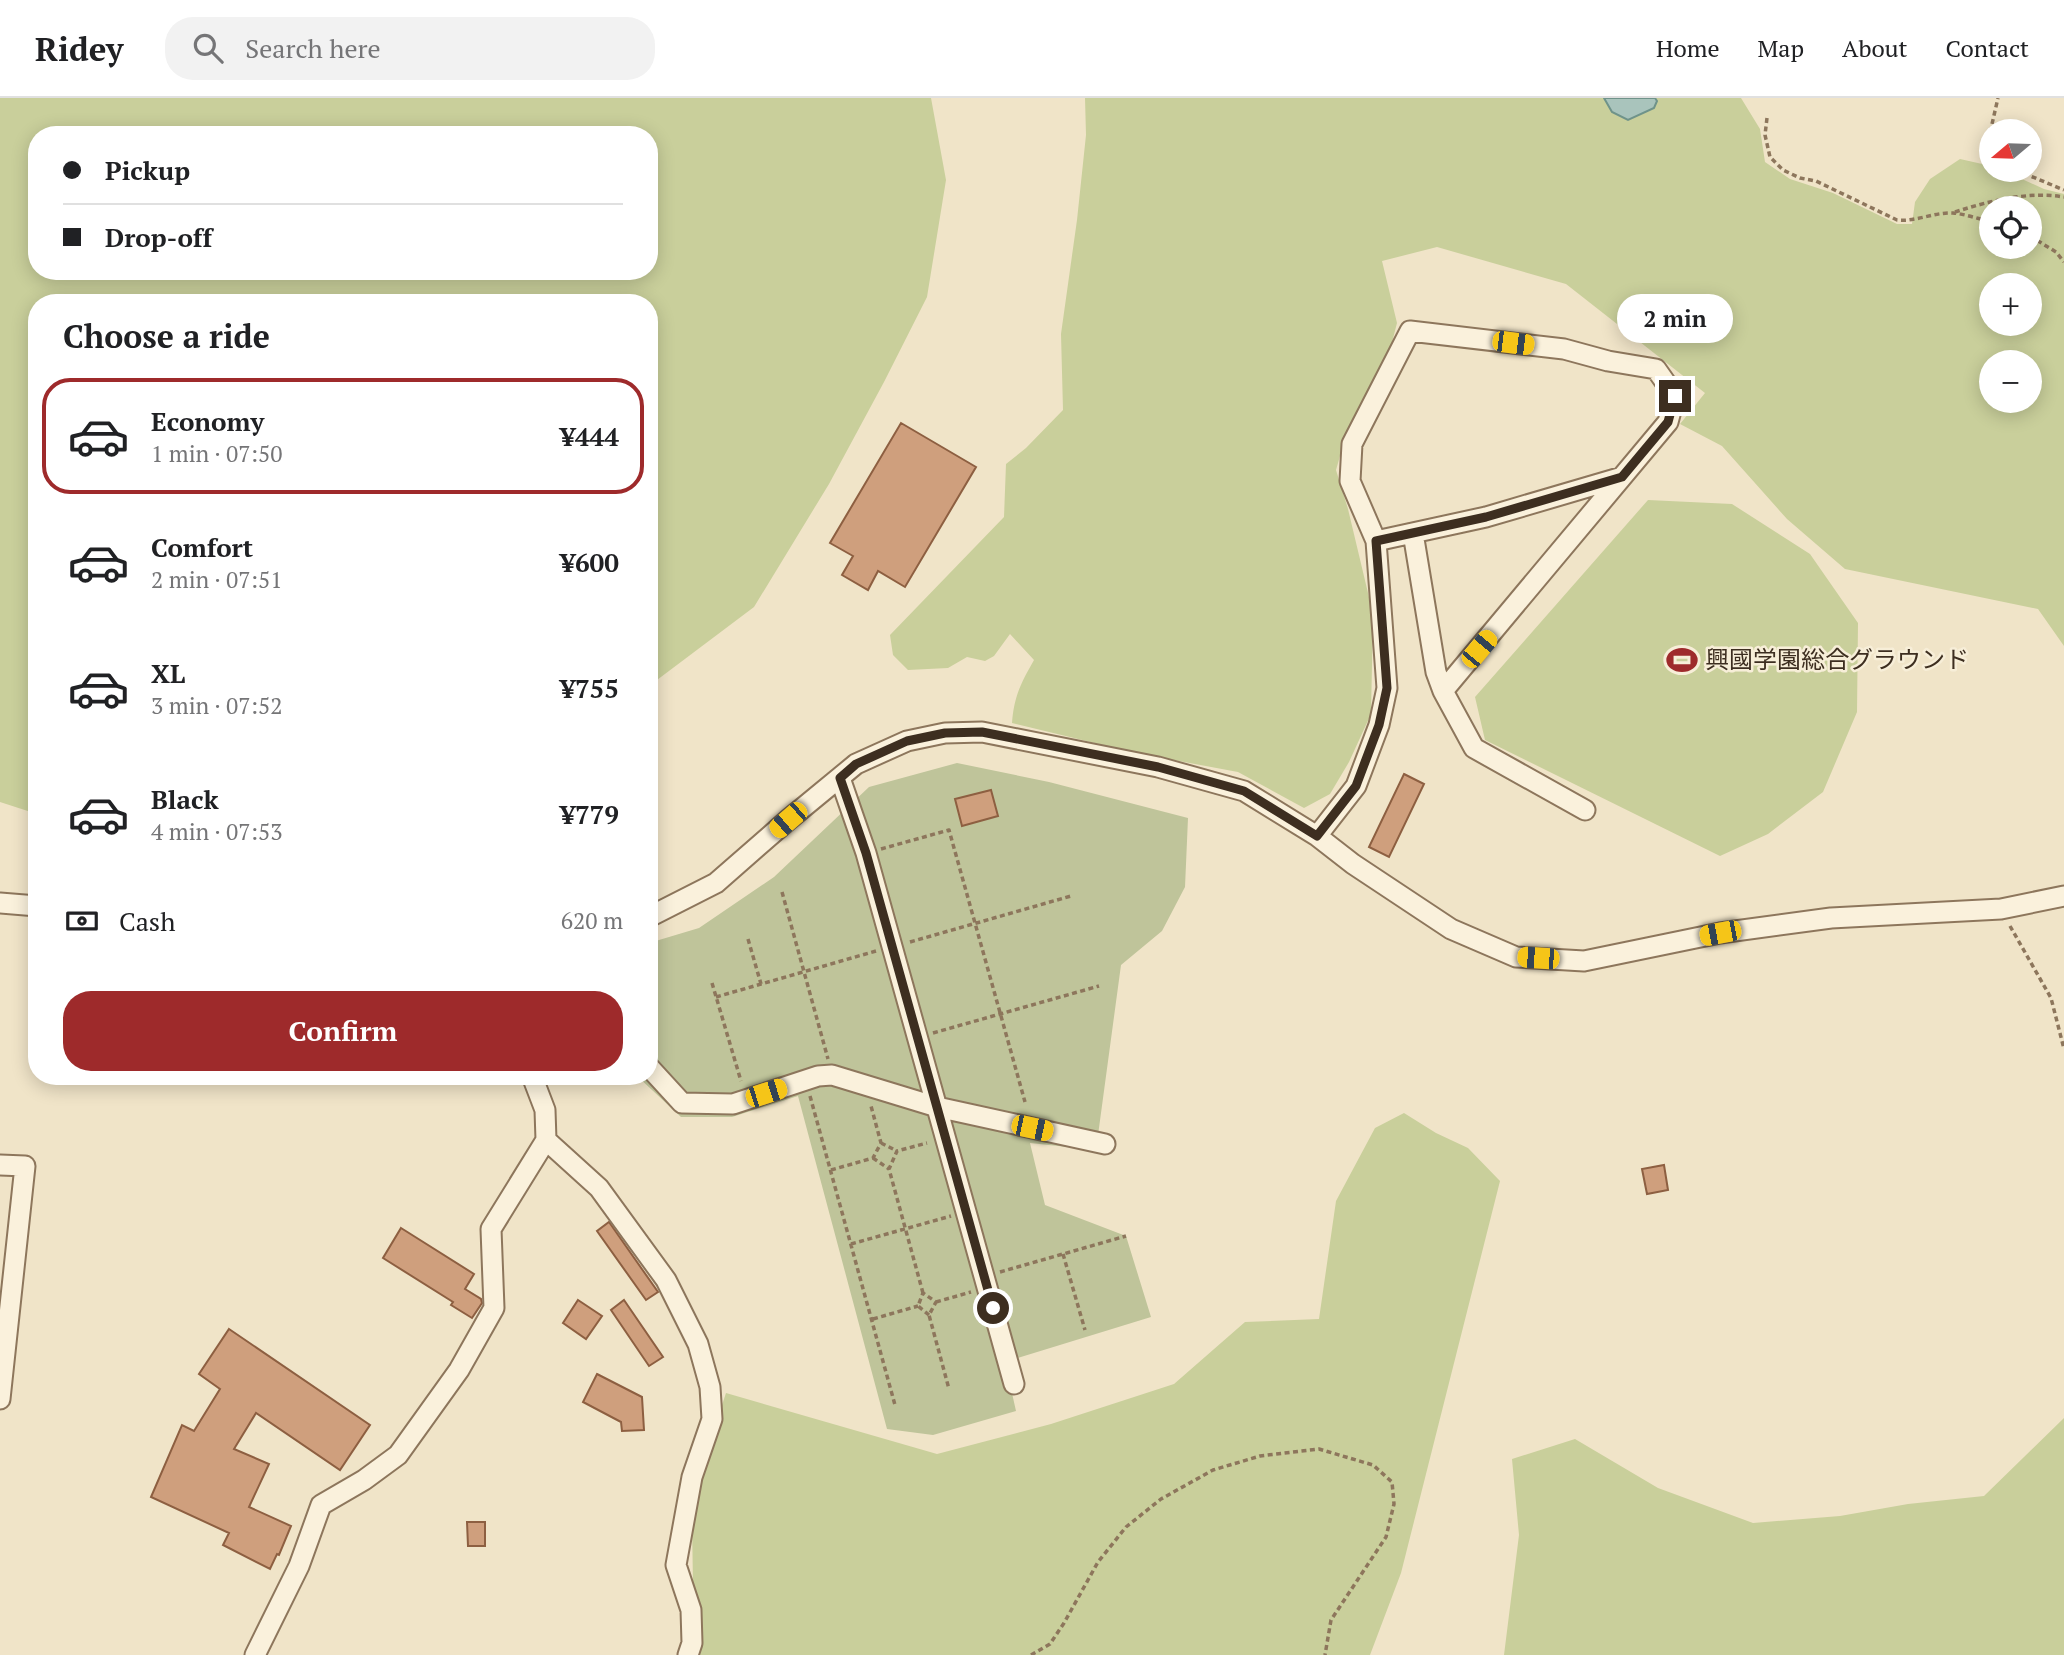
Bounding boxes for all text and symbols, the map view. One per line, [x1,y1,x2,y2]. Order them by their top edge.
search box [165,17,655,80]
text: Ridey [35,27,123,70]
icon: search [189,29,227,67]
text: Search here [245,31,381,65]
text: Home [1656,32,1720,64]
text: Map [1758,32,1804,64]
text: About [1842,32,1908,64]
text: Contact [1946,32,2029,64]
north arrow [1979,119,2042,182]
map controls [1979,119,2042,413]
text: Pickup [105,153,190,187]
button: locate [1979,196,2042,259]
text: Drop-off [105,220,212,254]
button: + [1979,273,2042,336]
callout: 2 min [1617,294,1733,344]
text: 2 min [1644,303,1706,334]
text: Choose a ride [63,315,270,357]
car [1491,330,1536,356]
button: − [1979,350,2042,413]
route end [1659,380,1691,412]
text: Economy [151,404,264,438]
icon: car [67,405,130,468]
text: ¥444 [560,419,619,453]
text: 1 min · 07:50 [151,438,283,469]
text: Comfort [151,530,253,564]
icon: car [67,531,130,594]
text: ¥600 [560,545,619,579]
text: 2 min · 07:51 [151,564,283,595]
car [1458,626,1501,672]
sports icon: 興國学園総合グラウンド [1665,643,1699,677]
place label: 興國学園総合グラウンド [1705,643,1969,675]
text: XL [151,656,185,690]
icon: car [67,657,130,720]
text: ¥755 [560,671,619,705]
text: 3 min · 07:52 [151,690,283,721]
text: Black [151,782,219,816]
icon: car [67,783,130,846]
text: ¥779 [560,797,619,831]
car [766,798,811,842]
text: 4 min · 07:53 [151,816,283,847]
icon: cash [63,902,101,940]
text: Cash [119,904,175,938]
text: 620 m [561,905,623,936]
car [1698,919,1743,947]
car [1517,946,1560,970]
button: Confirm [63,991,623,1071]
car [743,1077,790,1109]
car [1010,1113,1055,1143]
route start [977,1292,1009,1324]

